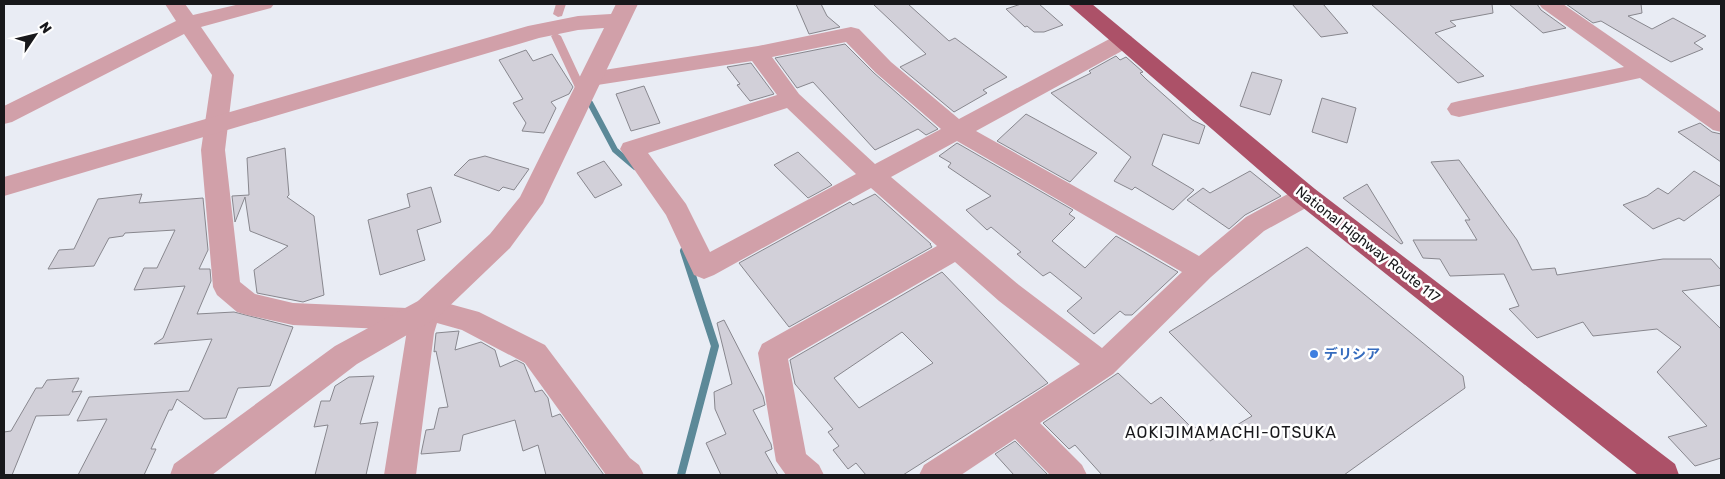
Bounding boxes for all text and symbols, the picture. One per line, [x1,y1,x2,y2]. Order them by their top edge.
north arrow [10,10,60,60]
text: N [35,19,55,37]
street label: National Highway Route 117 [1292,183,1443,306]
place label: デリシア [1324,346,1380,363]
marker: デリシア [1308,348,1320,360]
district label: AOKIJIMAMACHI-OTSUKA [1125,423,1337,442]

